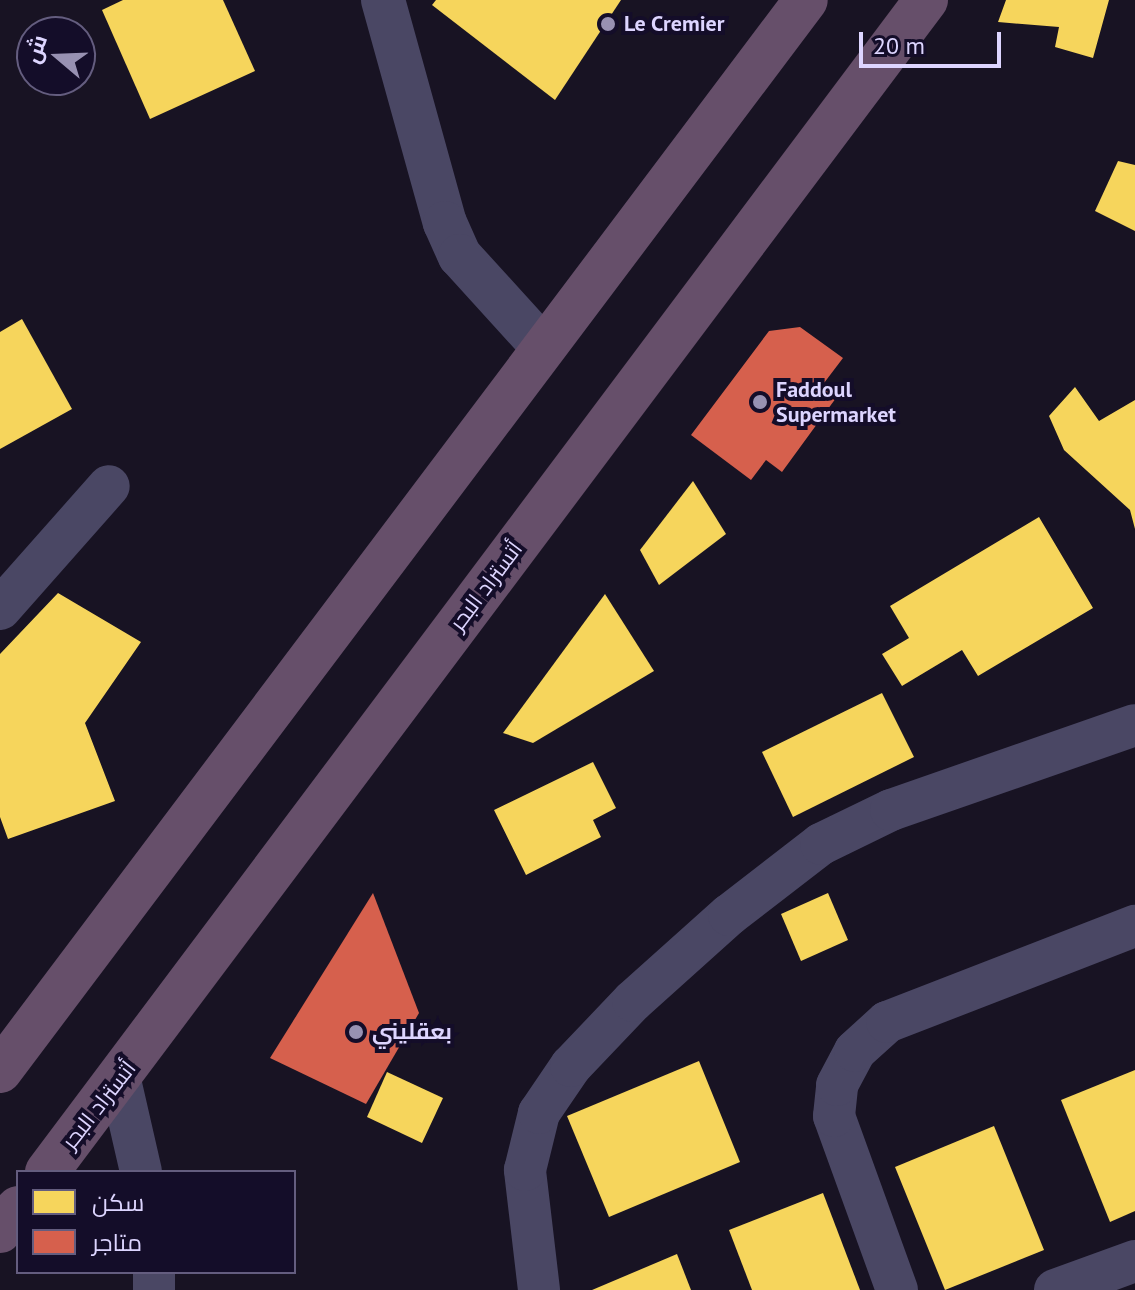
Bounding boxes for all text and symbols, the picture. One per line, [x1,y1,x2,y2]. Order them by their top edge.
place label: Le Cremier [624,11,725,37]
marker: Le Cremier [599,15,617,33]
north arrow [16,16,96,96]
scale bar [863,16,1005,66]
text: 20 m [873,30,925,61]
text: ش [17,31,53,67]
place label: Faddoul Supermarket [776,376,896,428]
marker: Faddoul Supermarket [751,393,769,411]
street label: أتستراد البحر [444,536,528,636]
place label: بعقليني [372,1019,452,1045]
marker: بعقليني [347,1023,365,1041]
street label: أتستراد البحر [56,1056,142,1154]
legend [16,1170,296,1274]
text: سكن [92,1187,144,1218]
text: متاجر [92,1227,142,1258]

